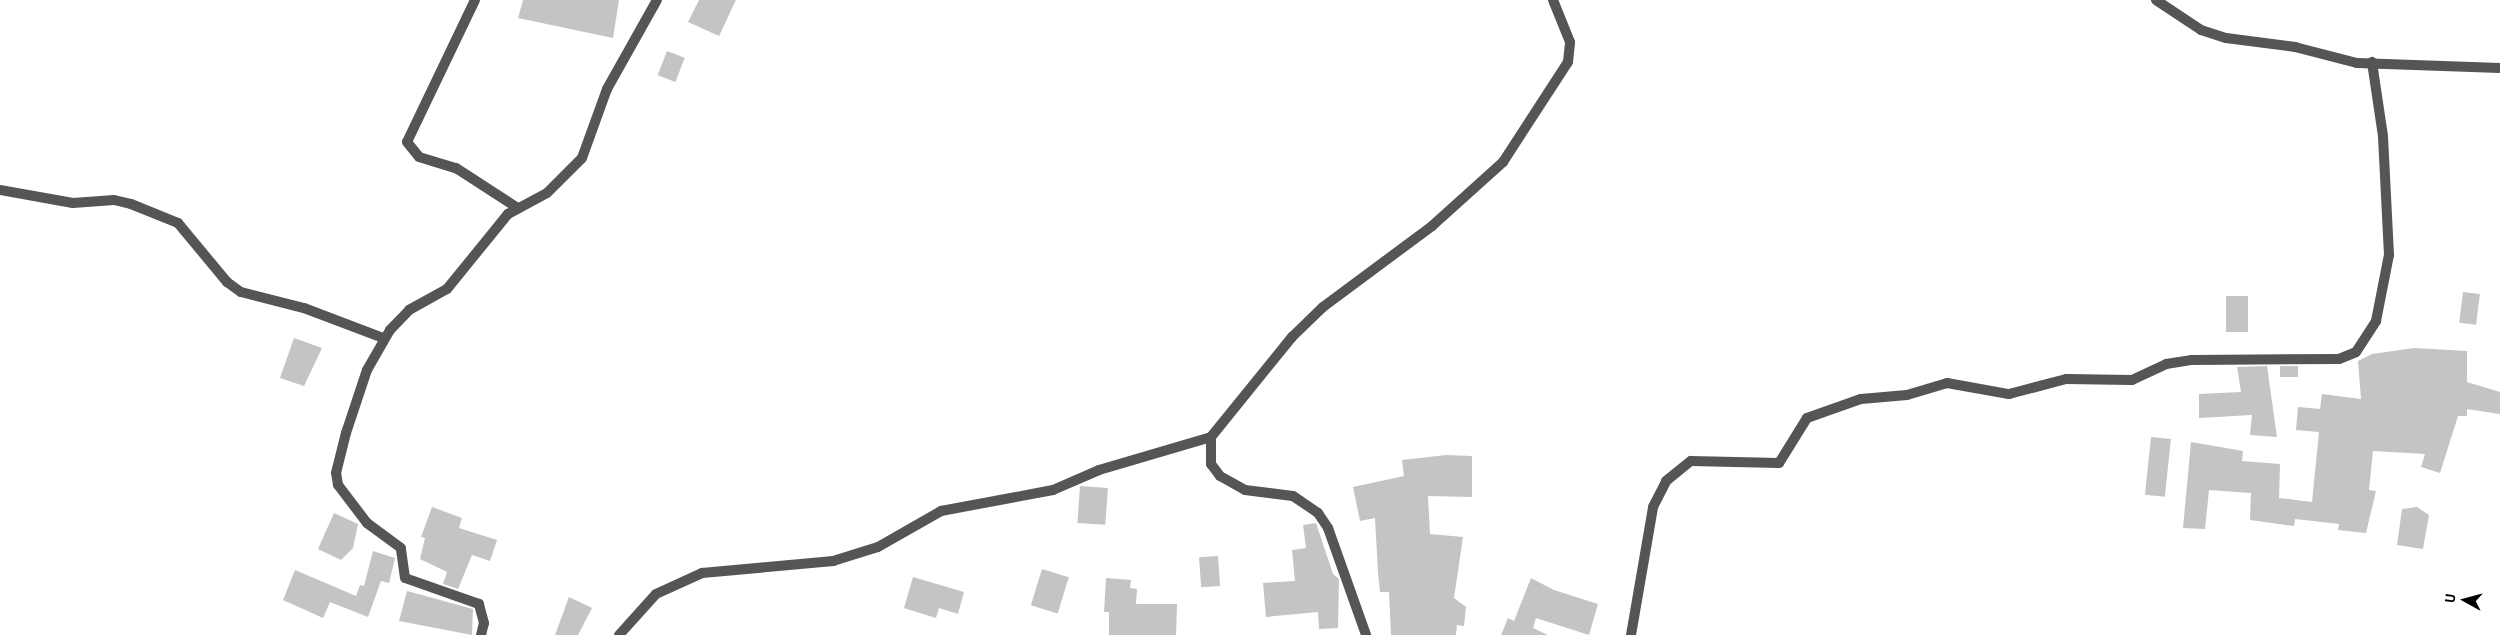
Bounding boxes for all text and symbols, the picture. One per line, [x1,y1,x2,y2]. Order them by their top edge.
north arrow [2440,575,2490,625]
text: U [2441,593,2459,604]

